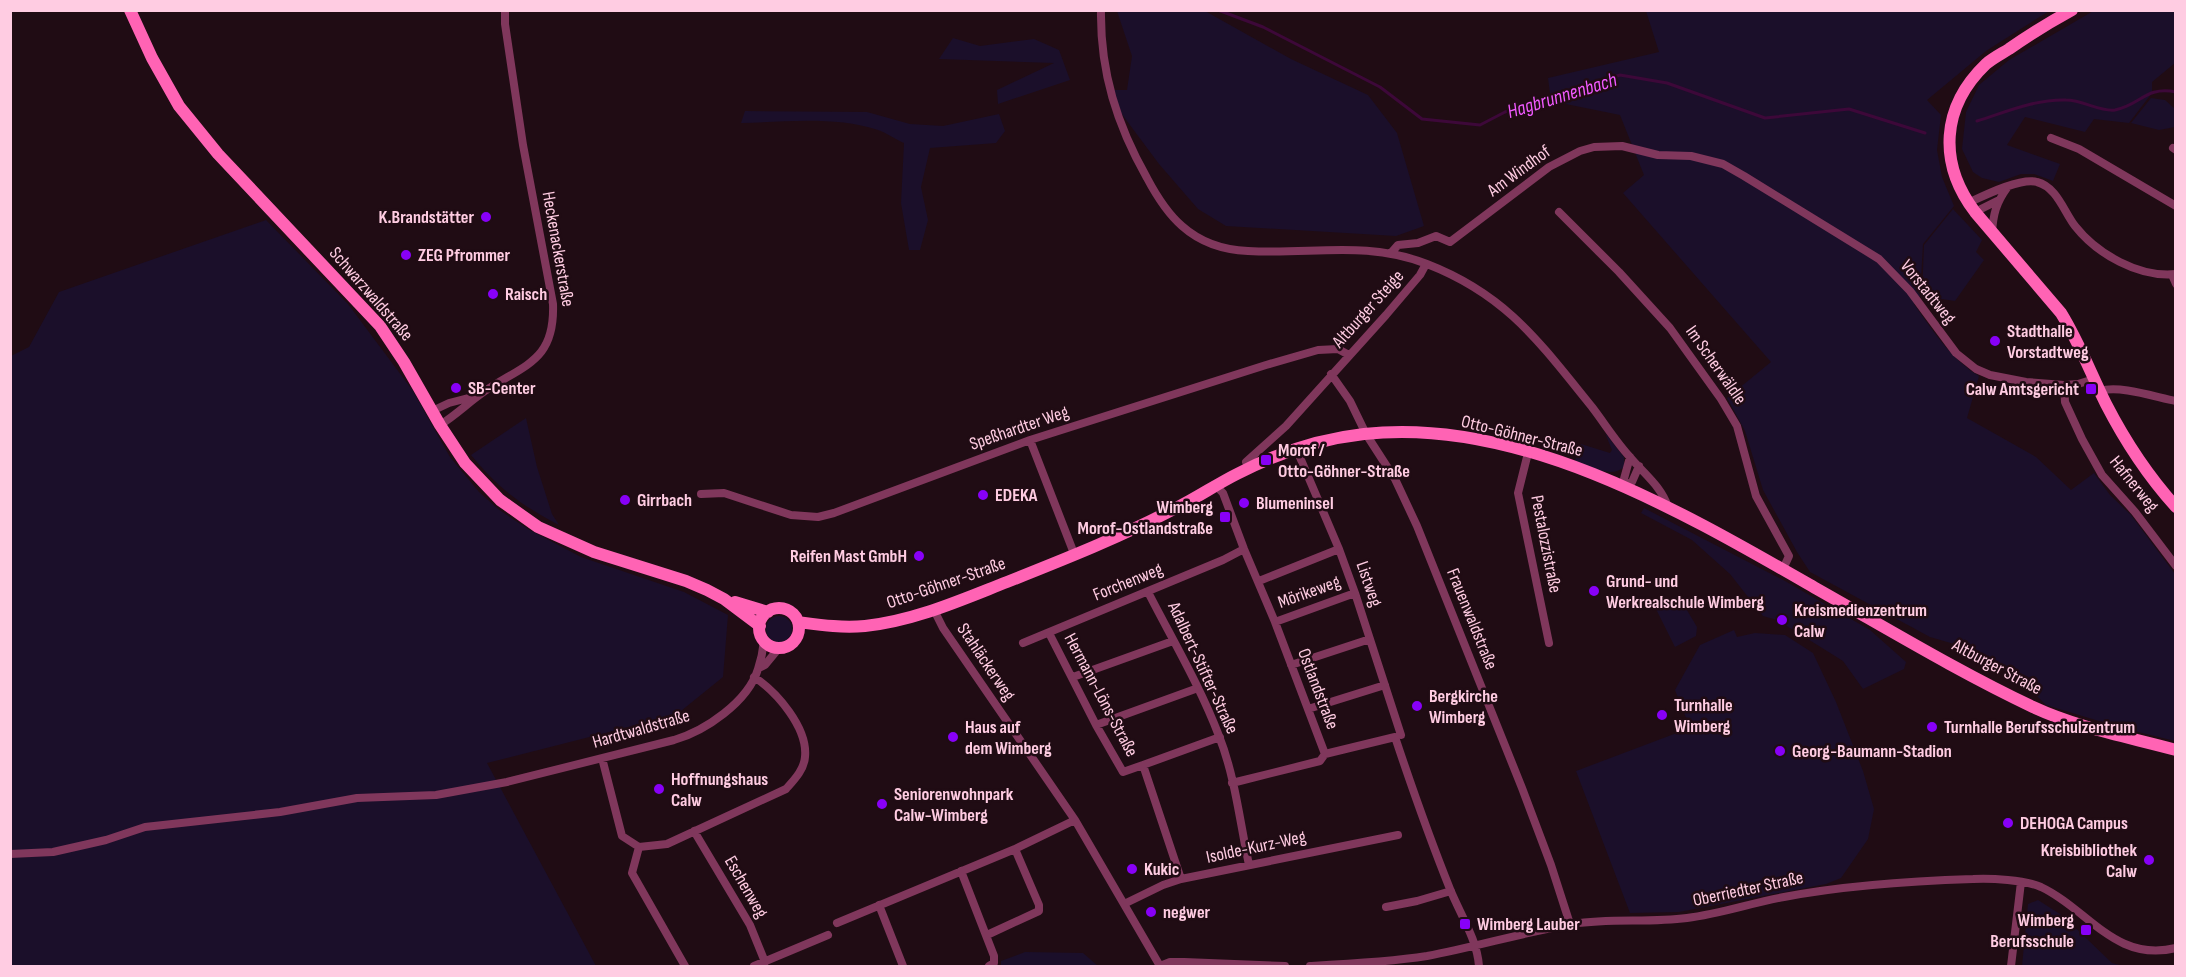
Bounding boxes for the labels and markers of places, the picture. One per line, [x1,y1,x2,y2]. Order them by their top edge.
place label: K.Brandstätter [378,207,474,228]
marker: K.Brandstätter [479,210,493,224]
place label: ZEG Pfrommer [418,245,511,266]
marker: ZEG Pfrommer [399,248,413,262]
place label: Raisch [505,284,547,305]
marker: Raisch [486,287,500,301]
place label: Stadthalle Vorstadtweg [2007,321,2089,363]
marker: Stadthalle Vorstadtweg [1988,334,2002,348]
place label: SB-Center [468,378,536,399]
place label: Calw Amtsgericht [1966,379,2079,400]
marker: SB-Center [449,381,463,395]
marker: Calw Amtsgericht [2084,382,2098,396]
place label: Morof / Otto-Göhner-Straße [1278,440,1410,482]
marker: Morof / Otto-Göhner-Straße [1259,453,1273,467]
place label: EDEKA [995,485,1038,506]
marker: EDEKA [976,488,990,502]
place label: Girrbach [637,490,692,511]
marker: Girrbach [618,493,632,507]
place label: Blumeninsel [1256,493,1334,514]
marker: Blumeninsel [1237,496,1251,510]
place label: Wimberg Morof-Ostlandstraße [1078,497,1213,539]
marker: Wimberg Morof-Ostlandstraße [1218,510,1232,524]
place label: Reifen Mast GmbH [790,546,907,567]
marker: Reifen Mast GmbH [912,549,926,563]
place label: Grund- und Werkrealschule Wimberg [1606,571,1764,613]
marker: Grund- und Werkrealschule Wimberg [1587,584,1601,598]
place label: Kreismedienzentrum Calw [1794,600,1927,642]
marker: Kreismedienzentrum Calw [1775,613,1789,627]
place label: Bergkirche Wimberg [1429,686,1498,728]
place label: Turnhalle Wimberg [1674,695,1733,737]
marker: Bergkirche Wimberg [1410,699,1424,713]
marker: Turnhalle Wimberg [1655,708,1669,722]
place label: Haus auf dem Wimberg [965,717,1052,759]
place label: Turnhalle Berufsschulzentrum [1944,717,2135,738]
marker: Turnhalle Berufsschulzentrum [1925,720,1939,734]
marker: Haus auf dem Wimberg [946,730,960,744]
place label: Georg-Baumann-Stadion [1792,741,1952,762]
marker: Georg-Baumann-Stadion [1773,744,1787,758]
place label: Hoffnungshaus Calw [671,769,768,811]
marker: Hoffnungshaus Calw [652,782,666,796]
place label: Seniorenwohnpark Calw-Wimberg [894,784,1014,826]
marker: Seniorenwohnpark Calw-Wimberg [875,797,889,811]
place label: DEHOGA Campus [2020,813,2128,834]
marker: DEHOGA Campus [2001,816,2015,830]
place label: Kreisbibliothek Calw [2041,840,2137,882]
marker: Kreisbibliothek Calw [2142,853,2156,867]
place label: Kukic [1144,859,1179,880]
marker: Kukic [1125,862,1139,876]
place label: negwer [1163,902,1211,923]
marker: negwer [1144,905,1158,919]
place label: Wimberg Berufsschule [1990,910,2074,952]
place label: Wimberg Lauber [1477,914,1580,935]
marker: Wimberg Lauber [1458,917,1472,931]
marker: Wimberg Berufsschule [2079,923,2093,937]

